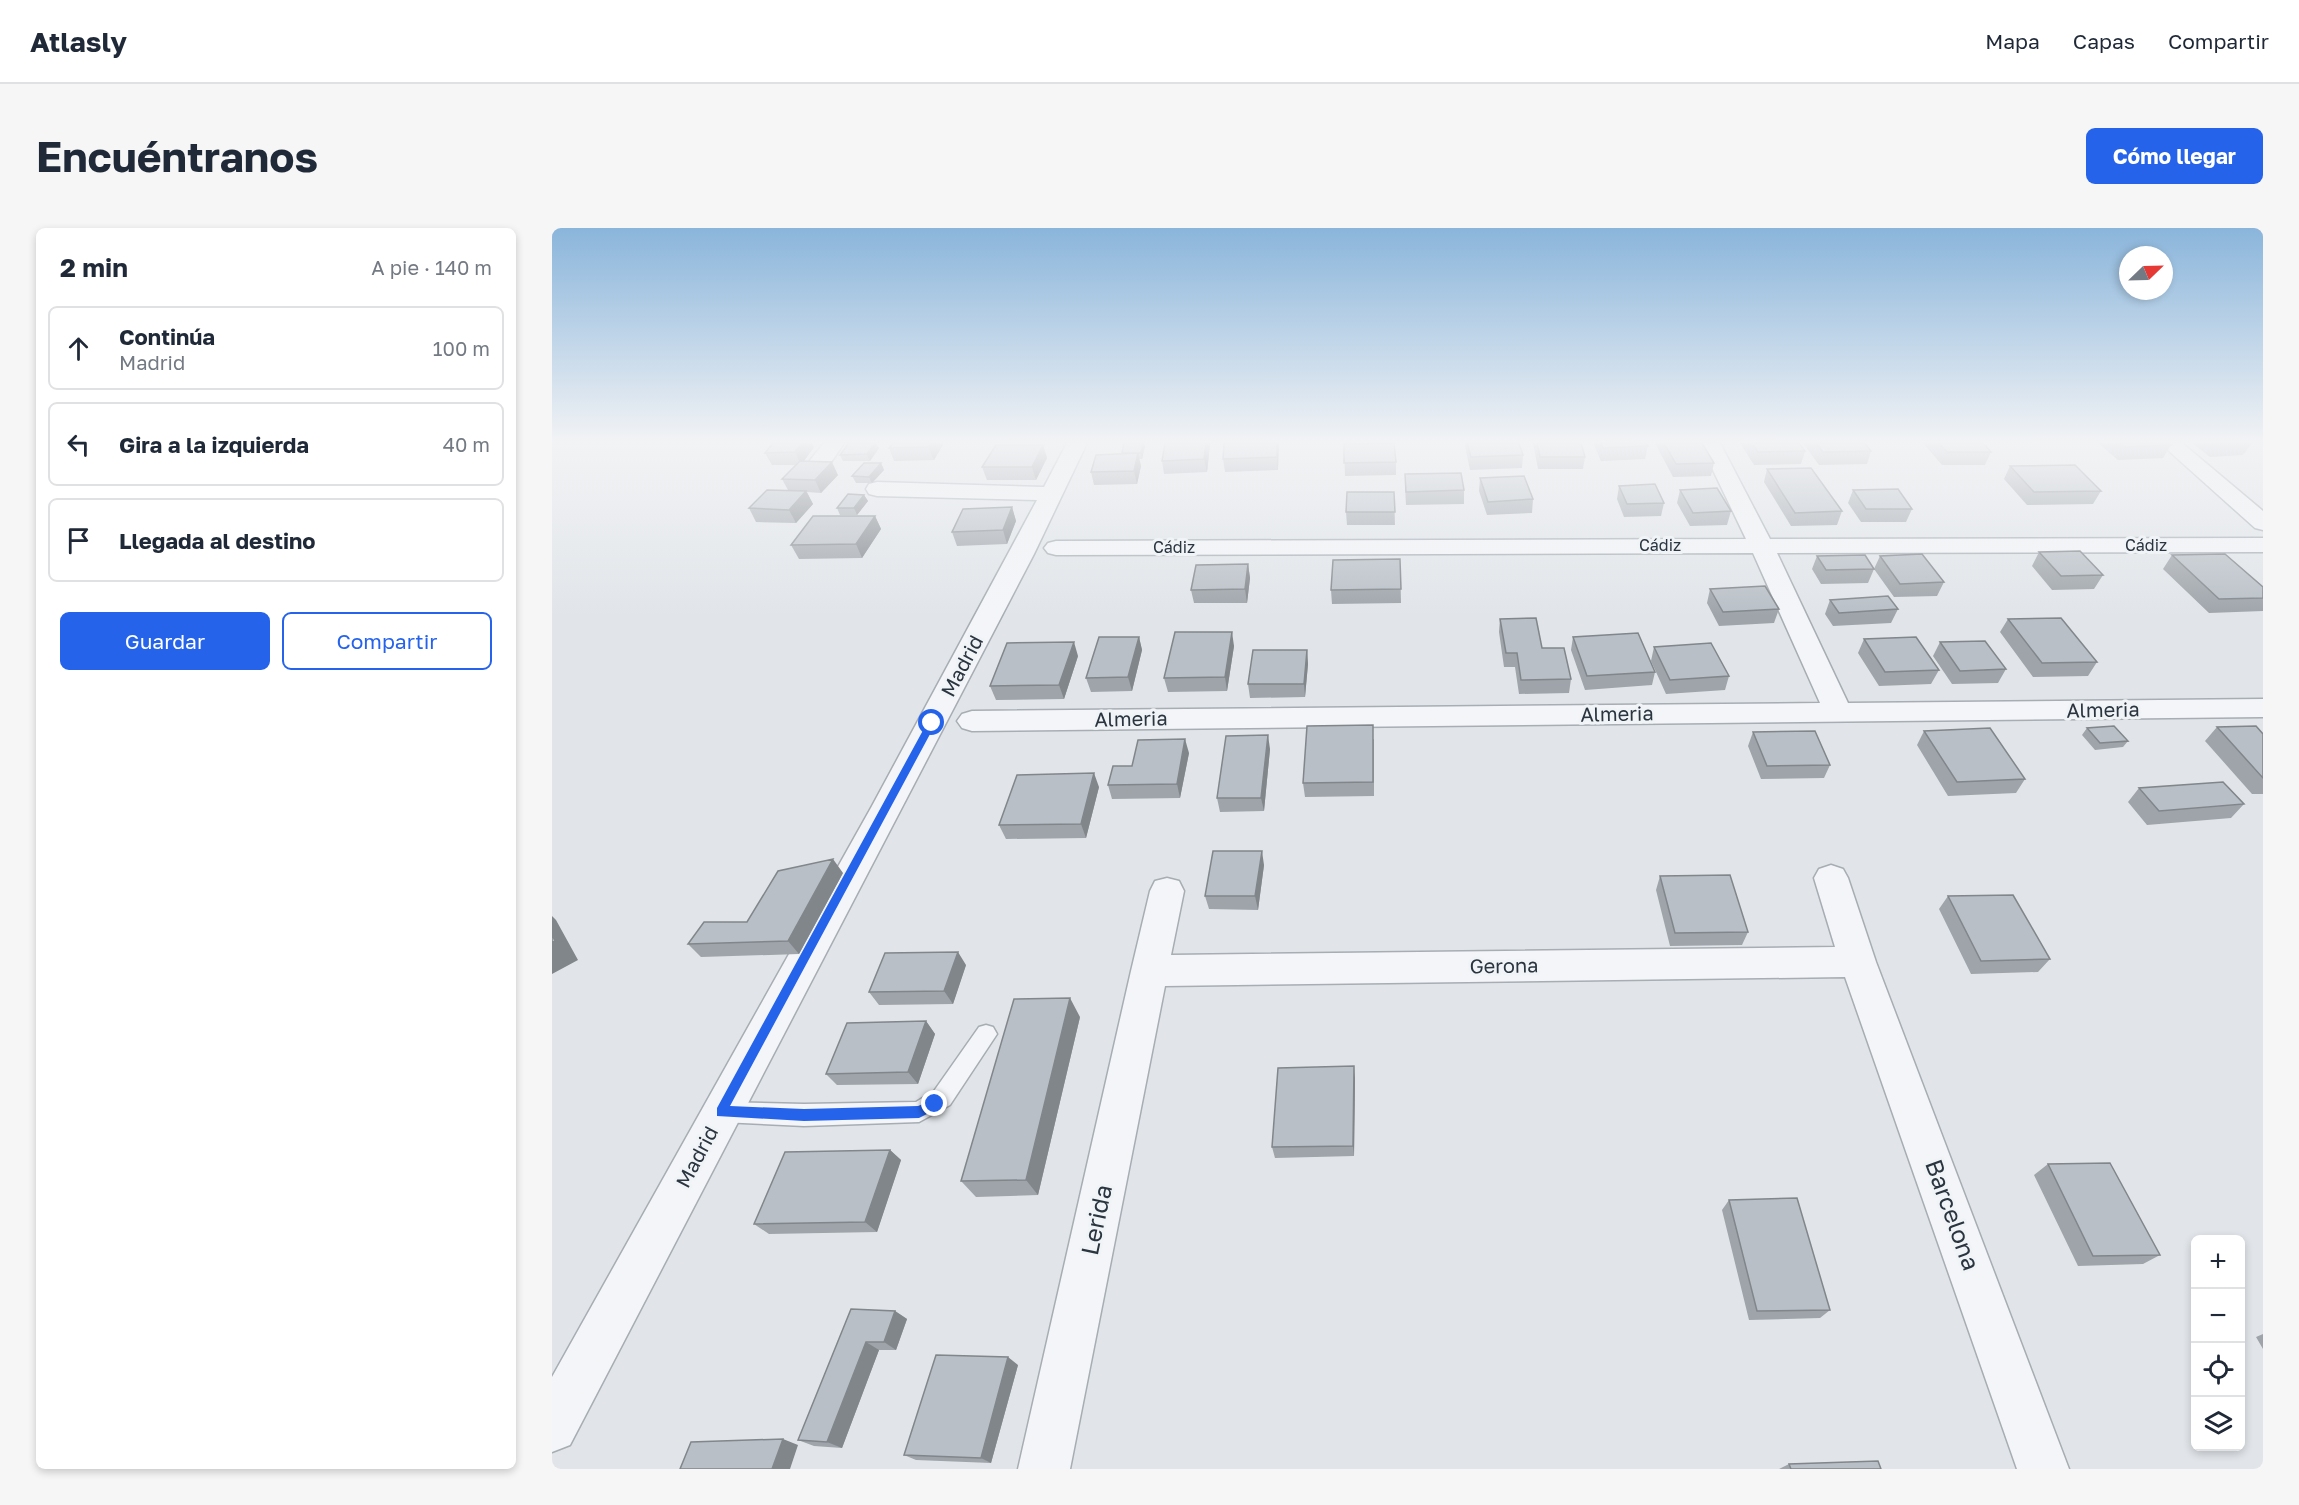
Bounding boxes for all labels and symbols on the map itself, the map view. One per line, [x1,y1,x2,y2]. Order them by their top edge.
north arrow [2119,246,2173,300]
street label: Cádiz [1639,535,1681,555]
street label: Cádiz [2125,535,2167,555]
street label: Cádiz [1153,537,1195,557]
street label: Madrid [935,631,987,700]
street label: Almeria [2066,696,2140,722]
street label: Almeria [1580,700,1654,726]
street label: Almeria [1094,705,1168,731]
route start [918,709,944,735]
street label: Gerona [1469,952,1539,978]
route end [921,1090,947,1116]
street label: Madrid [670,1122,722,1191]
street label: Barcelona [1920,1155,1987,1274]
street label: Lerida [1074,1182,1117,1258]

